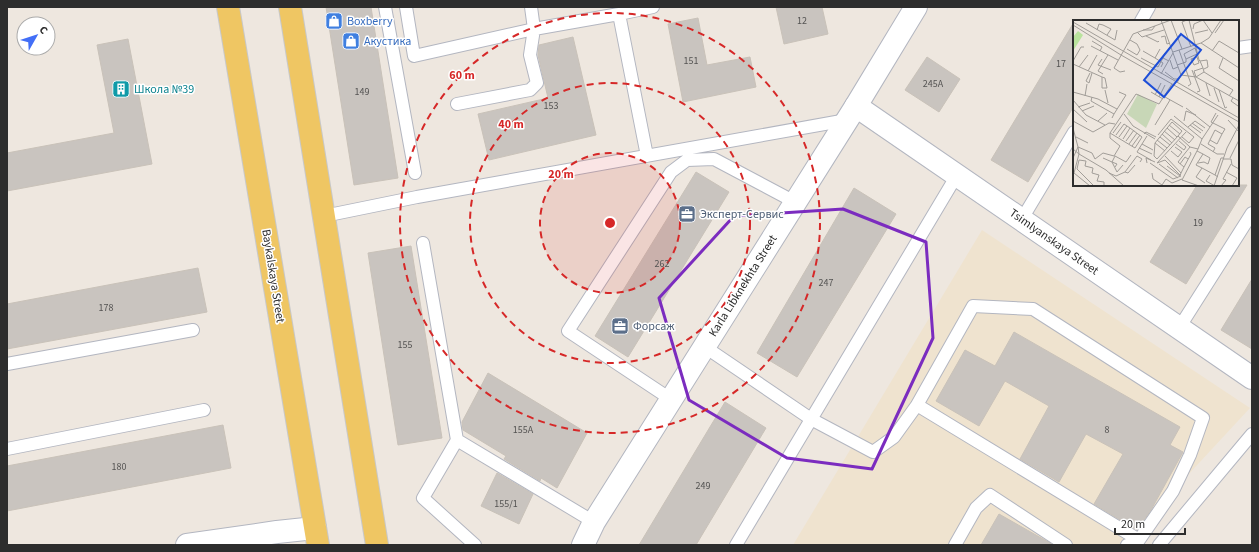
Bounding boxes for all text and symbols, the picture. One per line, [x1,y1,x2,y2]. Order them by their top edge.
shop icon: Boxberry [324,11,344,31]
place label: Boxberry [347,13,393,30]
house number: 12 [797,14,807,28]
north arrow [16,16,56,56]
inset map [1073,20,1239,186]
text: С [36,23,52,38]
shop icon: Акустика [341,31,361,51]
place label: Акустика [364,33,411,50]
house number: 151 [684,54,698,68]
house number: 17 [1056,57,1066,71]
text: 60 m [449,67,475,84]
house number: 245А [923,77,944,91]
building icon: Школа №39 [111,79,131,99]
place label: Школа №39 [134,81,194,98]
house number: 149 [355,85,369,99]
house number: 153 [544,99,558,113]
text: 40 m [498,116,524,133]
text: 20 m [548,166,574,183]
office icon: Эксперт-Сервис [677,204,697,224]
street label: Tsimlyanskaya Street [1006,205,1102,279]
place label: Эксперт-Сервис [700,206,784,223]
centre of rings [603,216,617,230]
house number: 19 [1193,216,1203,230]
street label: Baykalskaya Street [257,228,289,324]
street label: Karla Libknekhta Street [705,232,781,340]
house number: 262 [655,257,669,271]
house number: 247 [819,276,833,290]
house number: 178 [99,301,113,315]
office icon: Форсаж [610,316,630,336]
place label: Форсаж [633,318,675,335]
house number: 155 [398,338,412,352]
house number: 155А [513,423,534,437]
house number: 8 [1105,423,1110,437]
house number: 180 [112,460,126,474]
house number: 249 [696,479,710,493]
house number: 155/1 [494,497,518,511]
scale bar [1115,510,1185,536]
text: 20 m [1121,516,1145,533]

